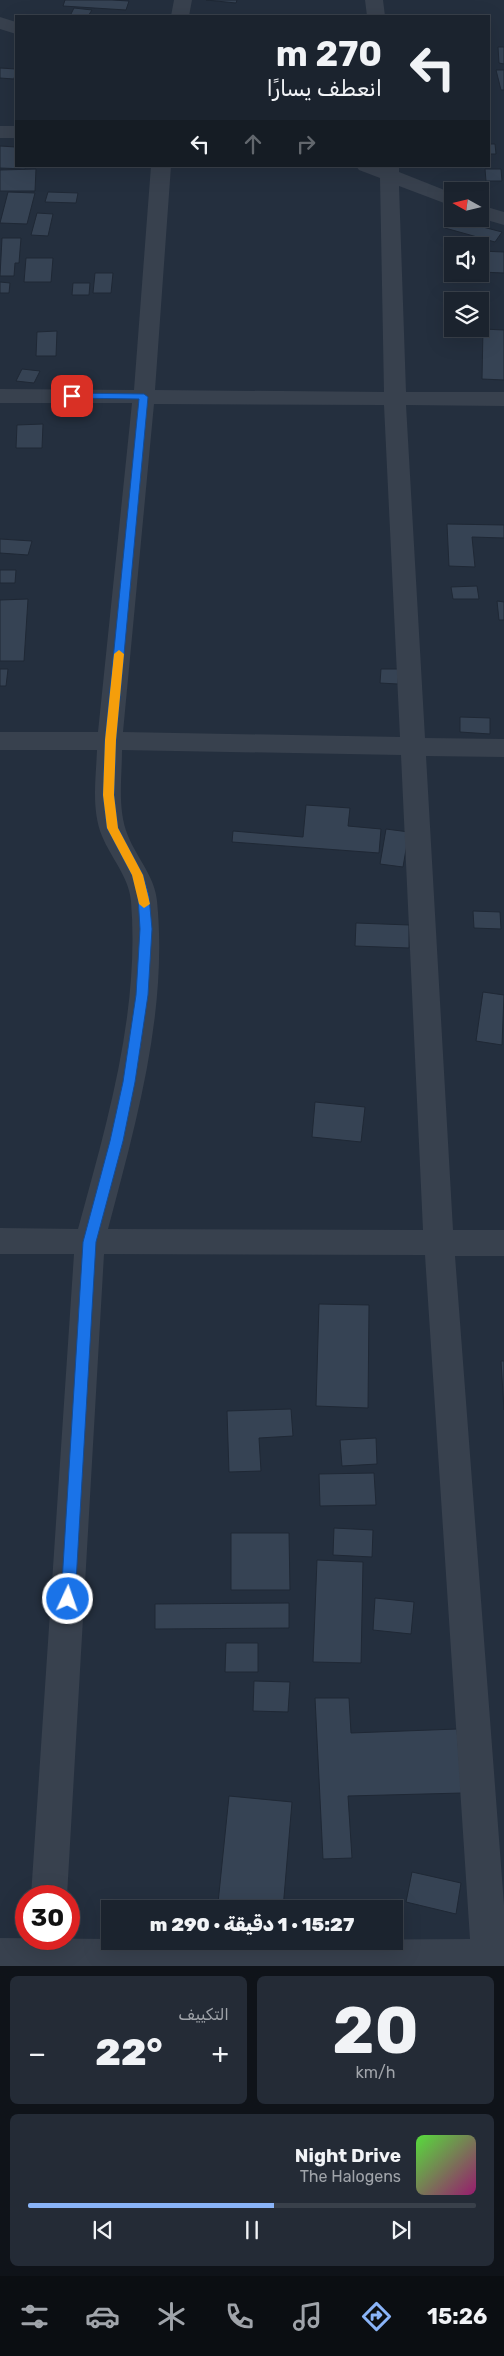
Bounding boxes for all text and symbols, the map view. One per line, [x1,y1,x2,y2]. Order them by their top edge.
text: 270 m [276,33,382,75]
icon: left [400,35,465,100]
text: انعطف يسارًا [266,75,382,102]
icon: left [186,130,214,158]
icon: ahead [239,130,267,158]
icon: right [292,130,320,158]
north arrow [444,182,489,228]
map controls [444,182,489,337]
button: sound [444,237,489,282]
button: layers [444,292,489,337]
pin [51,375,93,417]
icon: arrive [58,382,86,410]
position arrow [41,1572,93,1624]
speed limit sign: 30 [15,1885,80,1950]
text: 15:27 · 1 دقيقة · 290 m [150,1913,354,1936]
text: 20 [332,1992,419,2069]
text: التكييف [178,2005,229,2024]
text: 22° [95,2029,163,2075]
text: − [28,2037,46,2070]
text: + [212,2037,229,2070]
text: km/h [356,2063,395,2082]
text: Night Drive [295,2144,401,2167]
text: The Halogens [300,2167,401,2186]
icon: previous [89,2216,117,2244]
icon: pause [238,2216,266,2244]
icon: next [387,2216,415,2244]
icon: filters [17,2299,52,2334]
icon: car [85,2299,120,2334]
icon: climate [154,2299,189,2334]
icon: phone [222,2299,257,2334]
icon: music [290,2299,325,2334]
icon: directions [359,2299,394,2334]
text: 15:26 [427,2303,487,2330]

